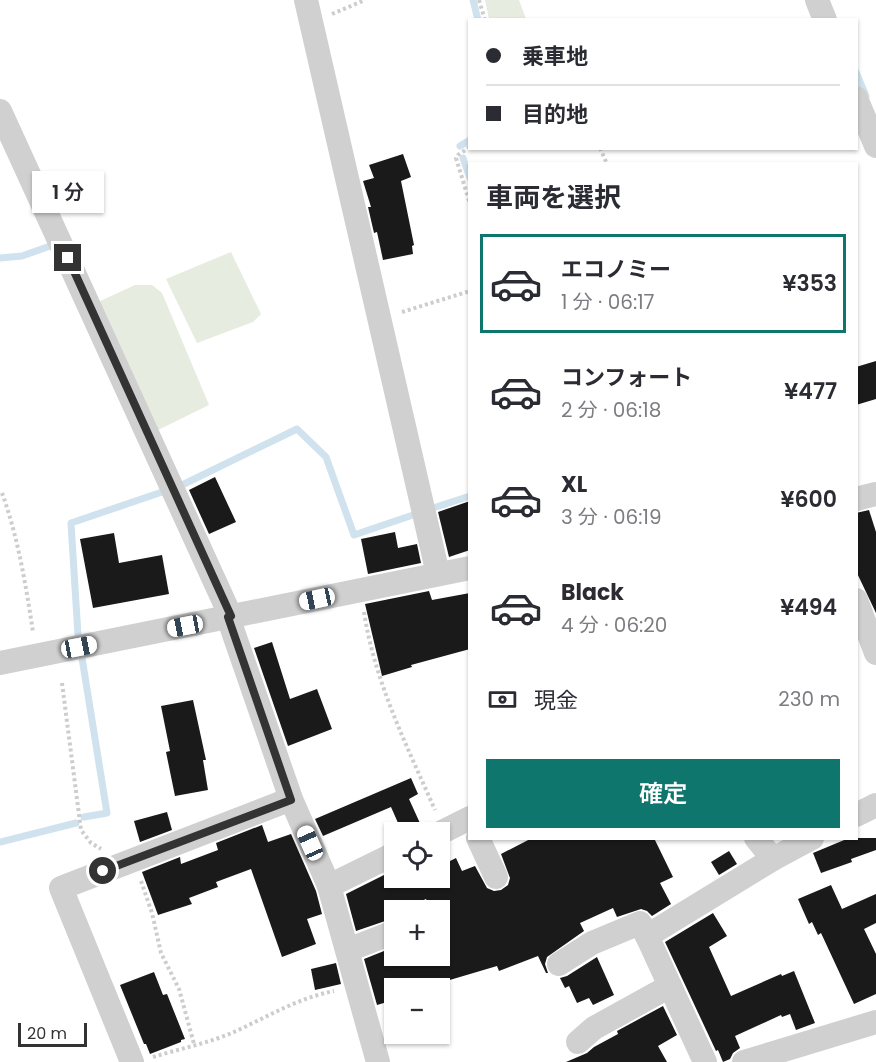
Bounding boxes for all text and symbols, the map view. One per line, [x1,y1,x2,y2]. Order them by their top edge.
text: 乗車地 [522,41,588,72]
text: 目的地 [522,99,588,130]
callout: 1 分 [32,171,104,213]
text: 1 分 [52,178,84,206]
text: 車両を選択 [486,179,621,216]
route end [54,244,81,271]
text: エコノミー [561,254,671,285]
icon: car [489,257,543,311]
text: ¥353 [782,268,837,299]
text: 1 分 · 06:17 [561,288,655,316]
text: コンフォート [561,362,692,393]
icon: car [489,365,543,419]
text: ¥477 [784,376,837,407]
text: 2 分 · 06:18 [561,396,661,424]
text: XL [561,469,587,500]
icon: car [489,473,543,527]
text: ¥600 [781,484,837,515]
text: 3 分 · 06:19 [561,503,662,531]
text: Black [561,577,624,608]
icon: car [489,581,543,635]
car [298,586,336,612]
text: ¥494 [780,592,837,623]
text: 4 分 · 06:20 [561,611,667,639]
car [166,614,204,638]
car [60,635,98,659]
icon: cash [486,683,519,716]
text: 現金 [534,685,578,716]
text: 230 m [778,685,840,713]
button: 確定 [486,759,840,828]
map controls [384,822,450,1044]
button: locate [384,822,450,888]
car [294,823,326,863]
route start [89,857,116,884]
button: + [384,900,450,966]
button: − [384,978,450,1044]
scale bar [18,1020,87,1048]
text: 20 m [27,1022,67,1045]

